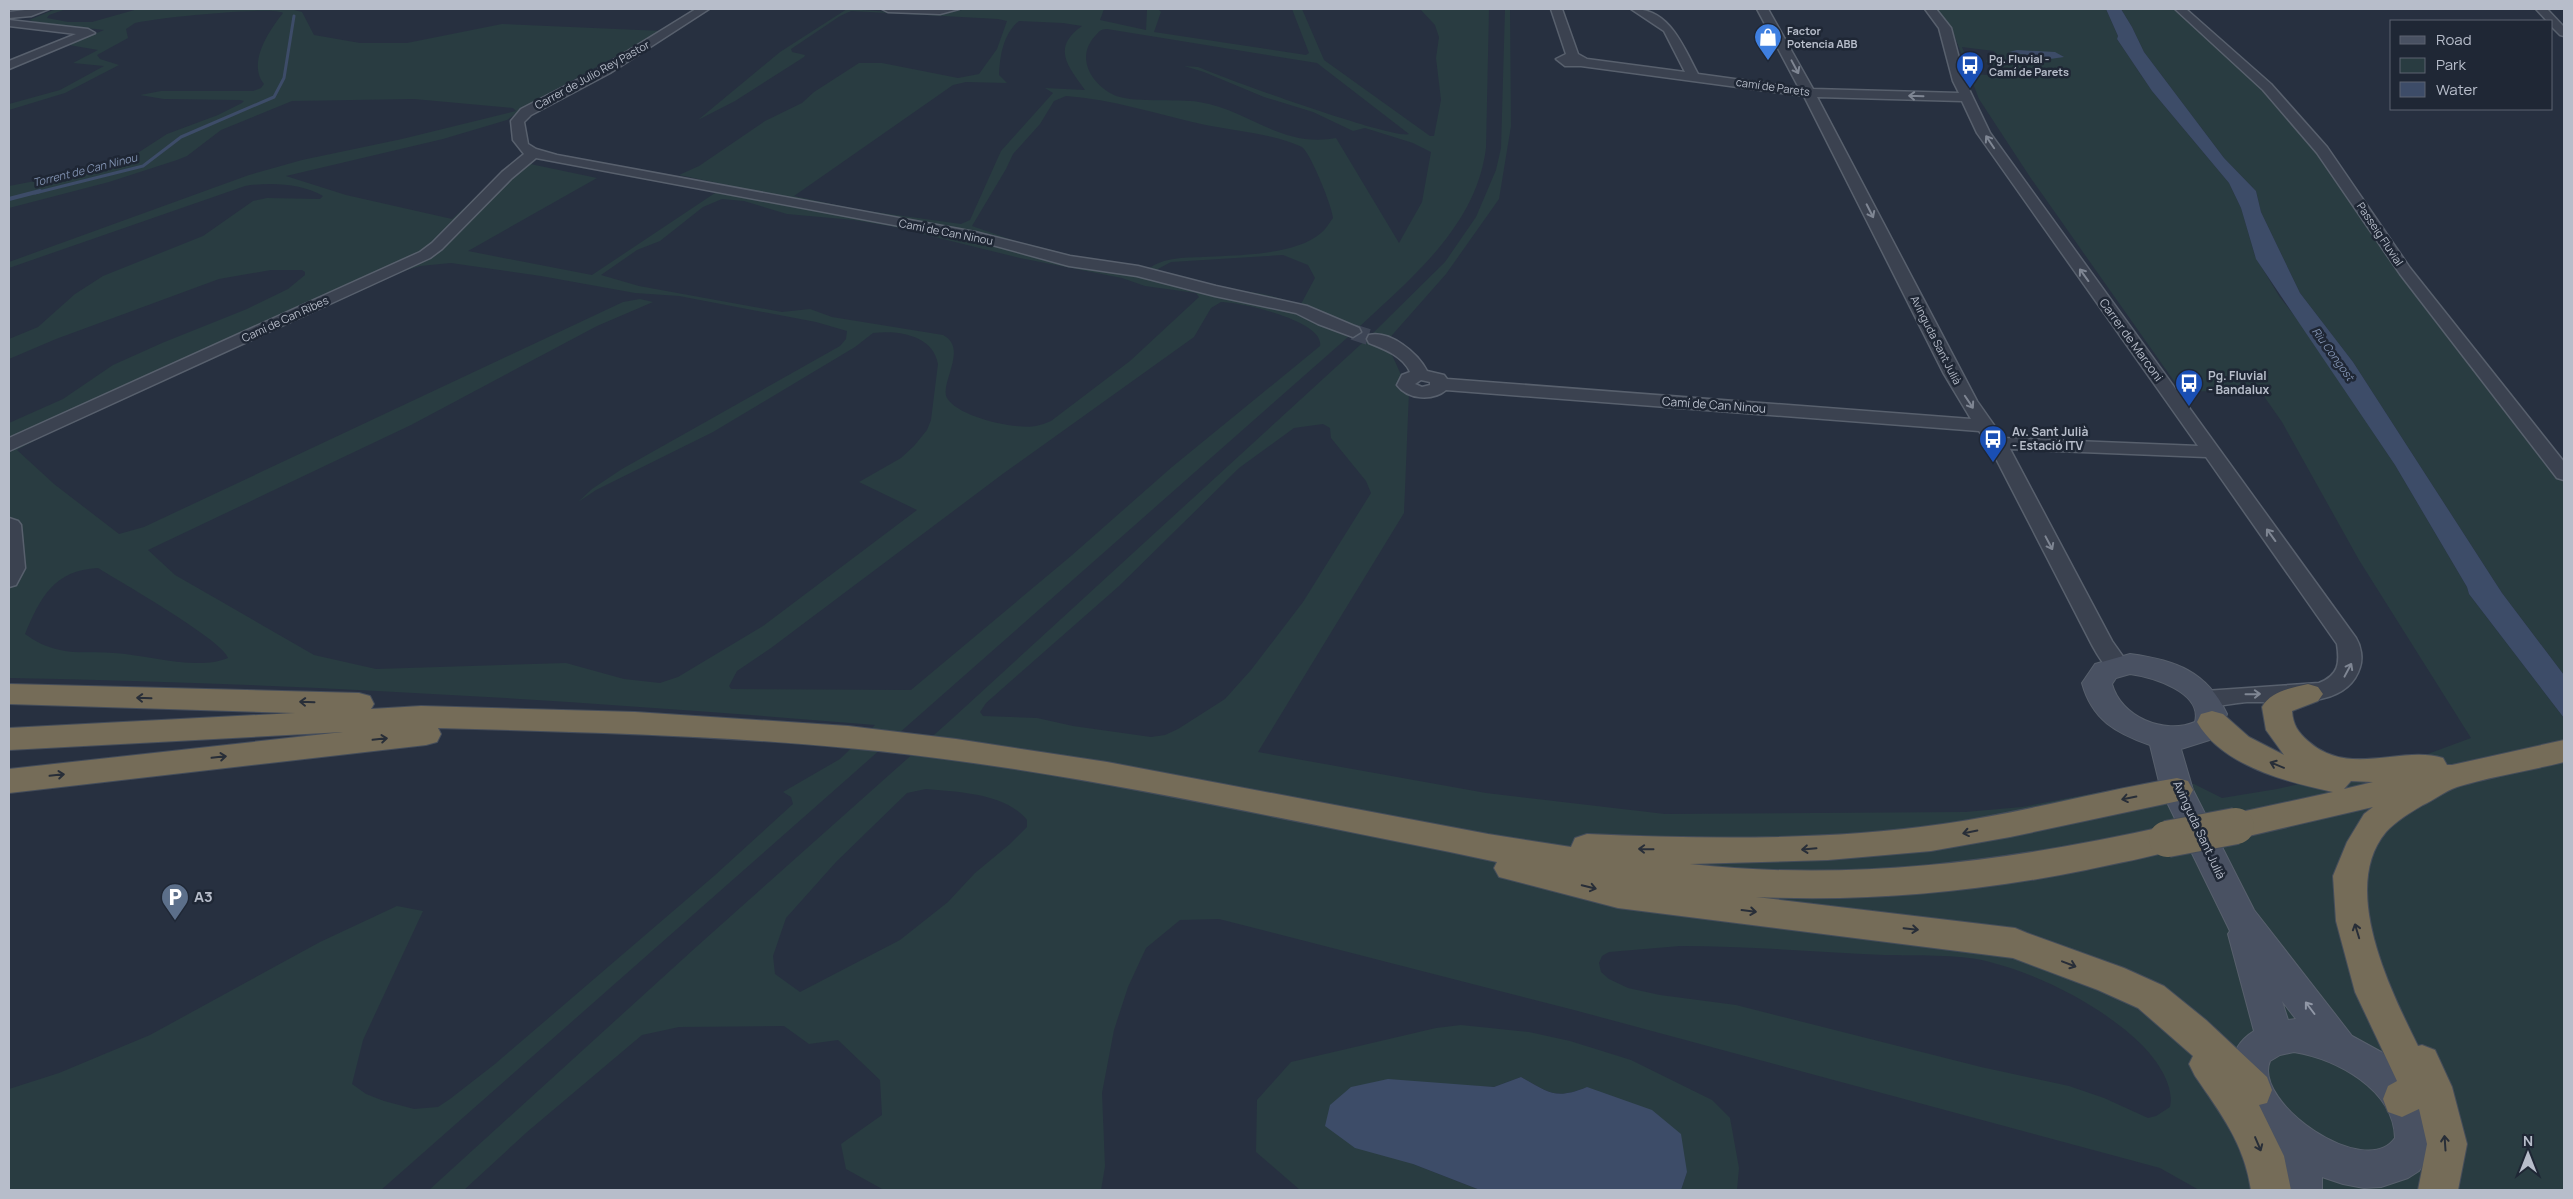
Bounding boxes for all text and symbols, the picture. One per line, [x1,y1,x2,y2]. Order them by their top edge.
legend [2390,20,2553,110]
shop icon: Factor Potencia ABB [1753,22,1783,61]
place label: Factor Potencia ABB [1787,23,1858,51]
text: Road [2436,29,2472,50]
street label: Carrer de Julio Rey Pastor [532,37,652,112]
bus stop icon: Pg. Fluvial - Camí de Parets [1955,50,1985,89]
place label: Pg. Fluvial - Camí de Parets [1989,51,2069,79]
text: Park [2436,54,2466,75]
one-way arrow [1790,59,1800,74]
street label: camí de Parets [1735,74,1811,99]
text: Water [2436,79,2478,100]
one-way arrow [1909,91,1925,101]
one-way arrow [1985,136,1995,150]
water label: Torrent de Can Ninou [31,149,140,190]
street label: Passeig Fluvial [2354,199,2407,268]
one-way arrow [1866,203,1875,218]
street label: Camí de Can Ninou [898,215,994,248]
one-way arrow [2079,269,2090,282]
street label: Camí de Can Ribes [239,292,331,345]
street label: Avinguda Sant Julià [1908,293,1965,387]
street label: Carrer de Marconi [2096,295,2167,385]
water label: Riu Congost [2309,324,2359,385]
place label: Pg. Fluvial - Bandalux [2208,367,2270,398]
bus stop icon: Pg. Fluvial - Bandalux [2174,368,2204,407]
street label: Camí de Can Ninou [1661,392,1767,417]
one-way arrow [1964,395,1974,409]
place label: Av. Sant Julià - Estació ITV [2012,423,2088,454]
bus stop icon: Av. Sant Julià - Estació ITV [1978,424,2008,463]
one-way arrow [2266,528,2276,542]
one-way arrow [2044,535,2054,550]
one-way arrow [2343,663,2353,678]
one-way arrow [2244,689,2261,699]
one-way arrow [136,693,152,702]
one-way arrow [299,698,315,707]
one-way arrow [372,734,388,744]
one-way arrow [210,752,226,762]
one-way arrow [2270,760,2285,769]
one-way arrow [49,770,65,780]
street label: Avinguda Sant Julià [2169,778,2230,882]
one-way arrow [2122,794,2138,804]
one-way arrow [1963,828,1979,837]
one-way arrow [1801,844,1817,854]
one-way arrow [1639,845,1655,854]
parking icon: A3 [160,882,190,921]
one-way arrow [1580,883,1596,892]
place label: A3 [194,886,213,907]
one-way arrow [1741,906,1757,916]
one-way arrow [2351,924,2361,940]
one-way arrow [1902,925,1918,934]
one-way arrow [2061,959,2076,969]
one-way arrow [2304,1002,2315,1015]
north arrow [2503,1129,2553,1179]
text: N [2523,1131,2533,1150]
one-way arrow [2440,1135,2450,1151]
one-way arrow [2254,1136,2264,1151]

